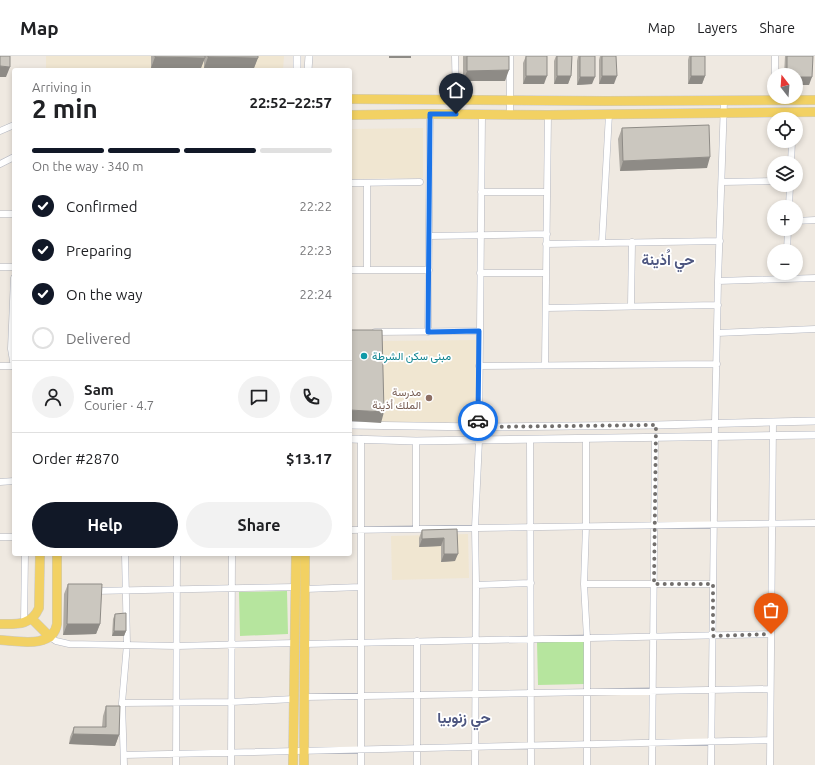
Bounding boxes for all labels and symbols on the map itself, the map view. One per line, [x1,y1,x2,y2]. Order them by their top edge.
north arrow [767,68,803,104]
pin [439,73,473,114]
district label: حي اُذينة [642,249,694,273]
place label: مبنى سكن الشرطة [372,350,451,363]
marker: مبنى سكن الشرطة [359,351,369,361]
place label: مدرسة الملك أذينة [372,386,421,412]
marker: مدرسة الملك أذينة [424,393,434,403]
courier [458,401,498,441]
pin [754,593,788,634]
district label: حي زنوبيا [437,709,491,731]

